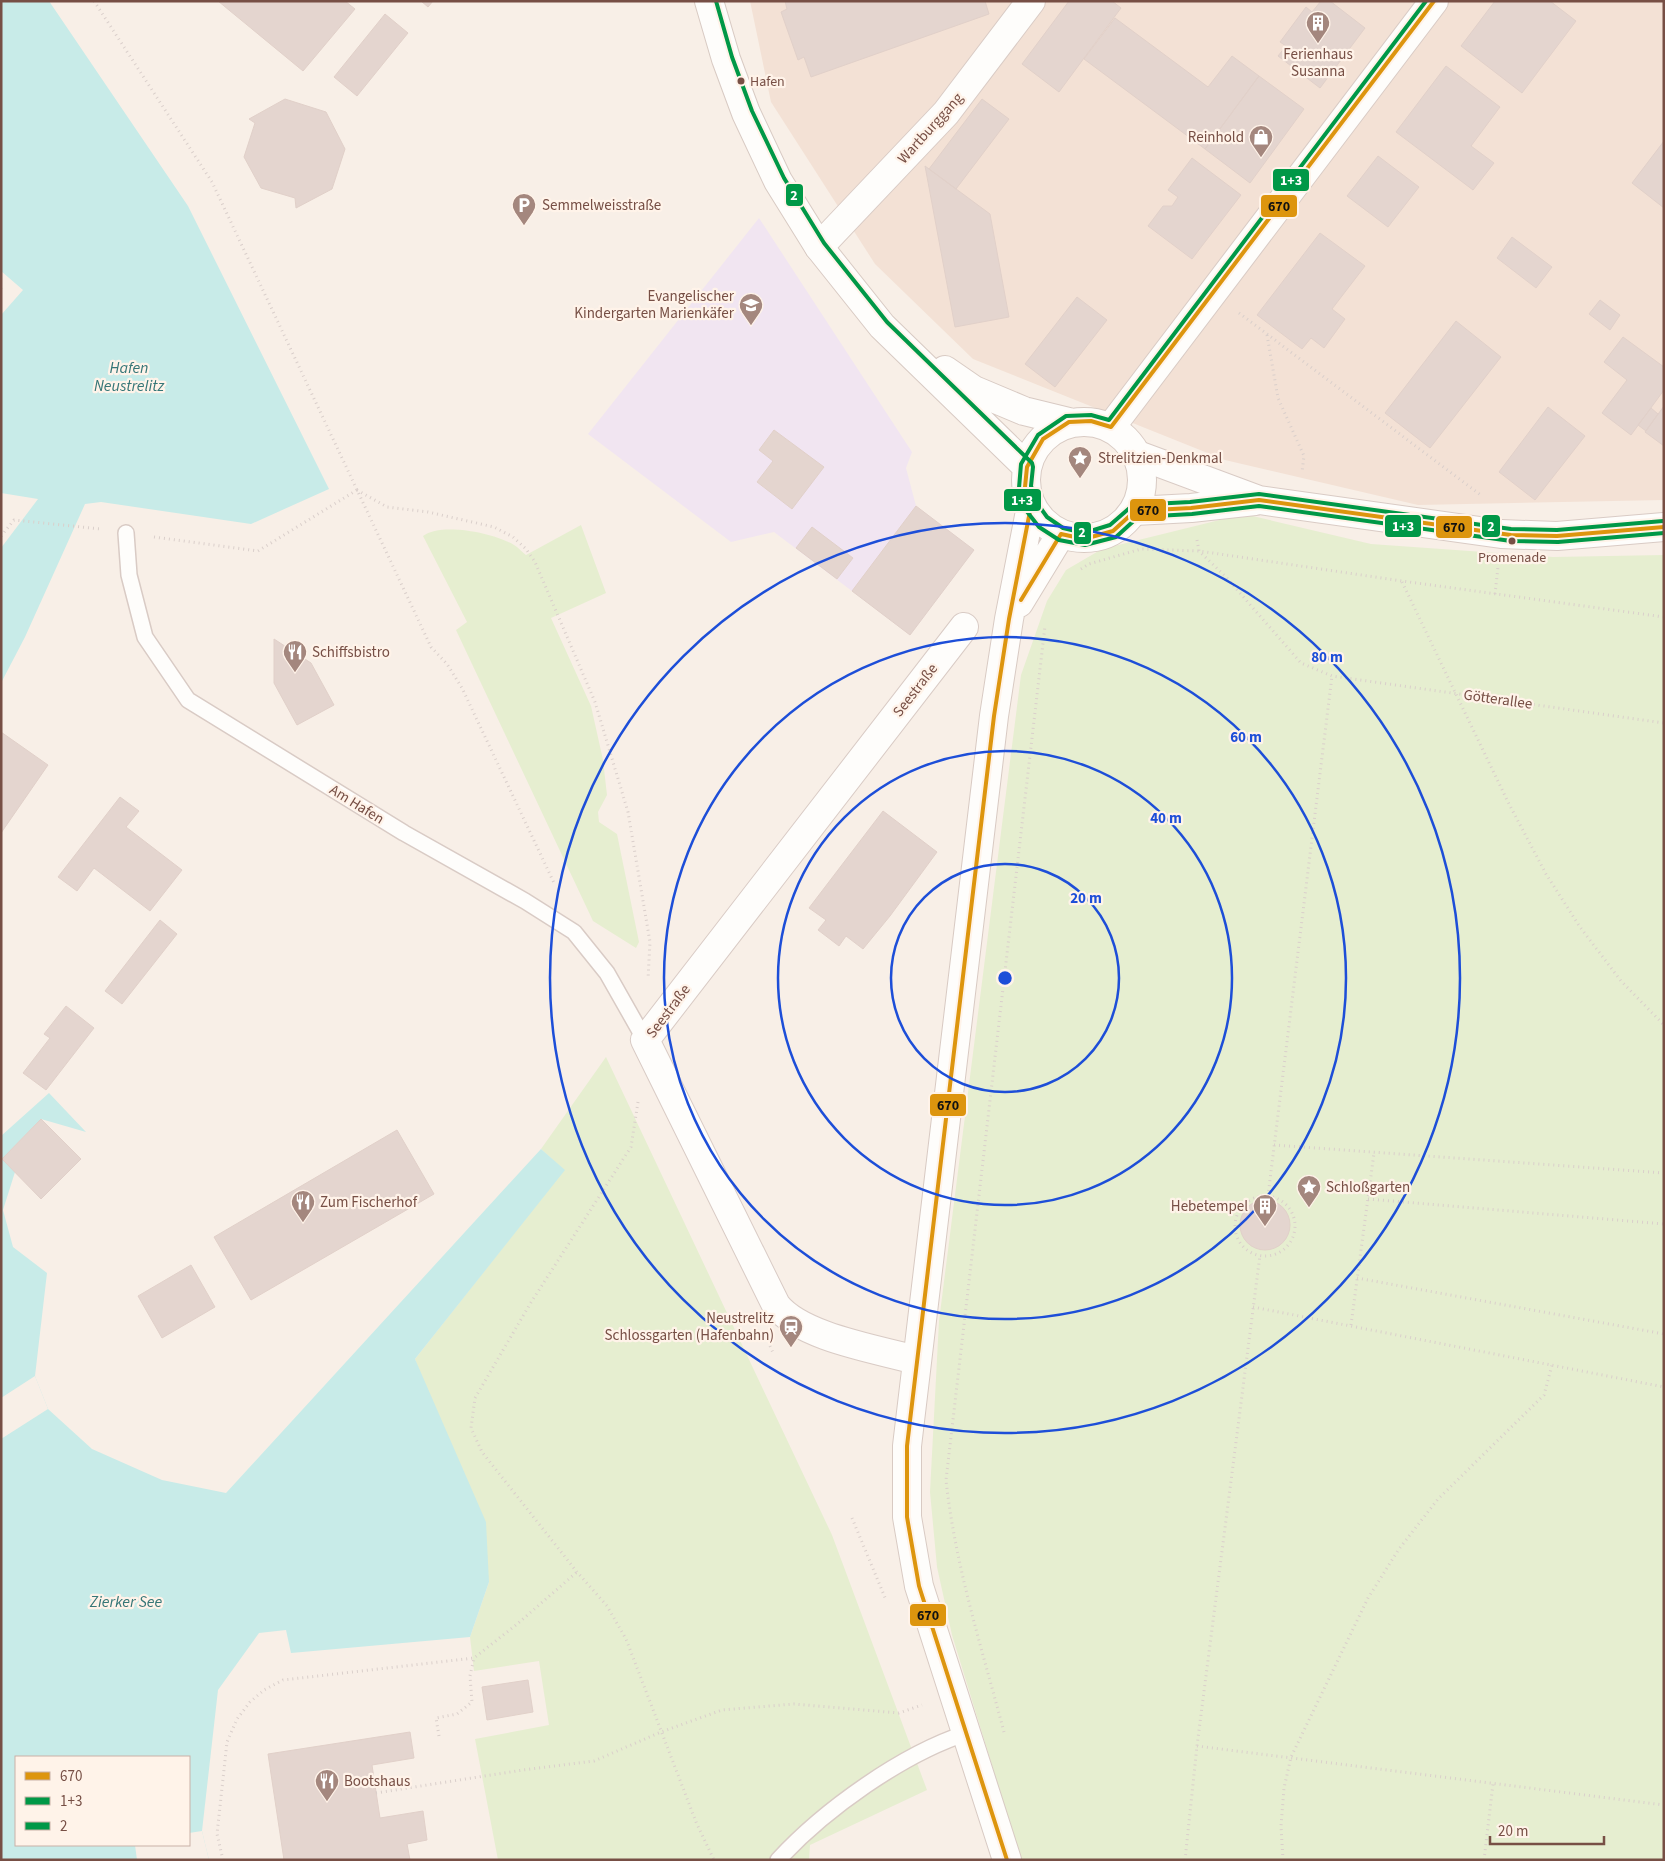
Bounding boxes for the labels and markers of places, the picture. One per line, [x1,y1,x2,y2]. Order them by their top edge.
building icon: Ferienhaus Susanna [1305,10,1331,44]
place label: Ferienhaus Susanna [1283,44,1353,82]
place label: Hafen [750,72,785,92]
marker: Hafen [736,76,746,86]
shop icon: Reinhold [1248,124,1274,158]
place label: Reinhold [1188,127,1244,148]
parking icon: Semmelweisstraße [511,192,537,226]
place label: Semmelweisstraße [542,195,661,216]
place label: Evangelischer Kindergarten Marienkäfer [574,286,735,324]
school or university icon: Evangelischer Kindergarten Marienkäfer [738,292,764,326]
place icon: Strelitzien-Denkmal [1067,445,1093,479]
place label: Strelitzien-Denkmal [1098,448,1222,469]
marker: Promenade [1507,536,1517,546]
place label: Promenade [1478,548,1546,568]
restaurant icon: Schiffsbistro [282,639,308,673]
place label: Schiffsbistro [312,642,390,663]
centre of rings [996,969,1014,987]
place icon: Schloßgarten [1296,1174,1322,1208]
place label: Schloßgarten [1326,1177,1410,1198]
restaurant icon: Zum Fischerhof [290,1189,316,1223]
place label: Zum Fischerhof [320,1192,418,1213]
building icon: Hebetempel [1252,1193,1278,1227]
place label: Hebetempel [1171,1196,1248,1217]
place label: Neustrelitz Schlossgarten (Hafenbahn) [605,1308,774,1346]
station icon: Neustrelitz Schlossgarten (Hafenbahn) [778,1314,804,1348]
restaurant icon: Bootshaus [314,1768,340,1802]
place label: Bootshaus [344,1771,410,1792]

